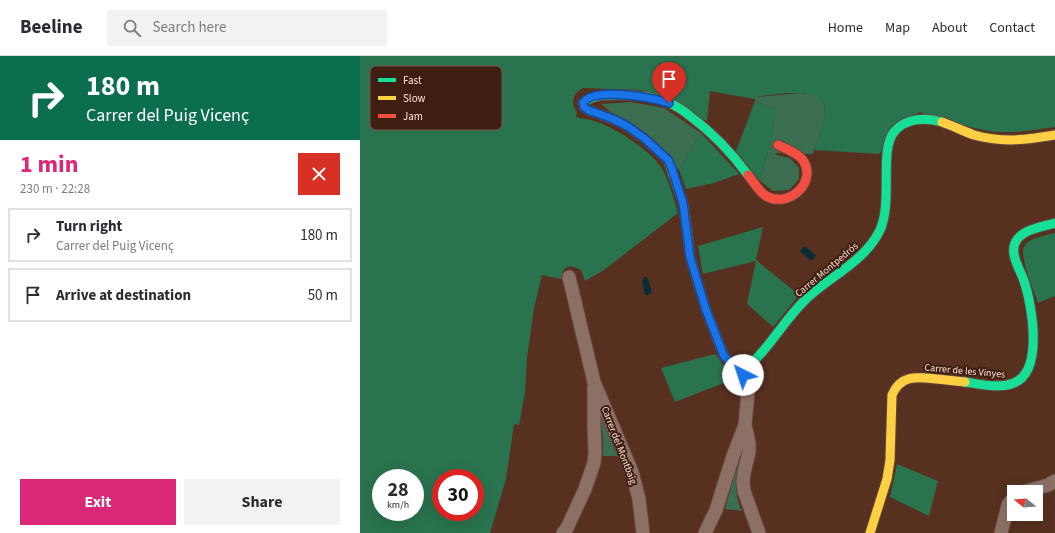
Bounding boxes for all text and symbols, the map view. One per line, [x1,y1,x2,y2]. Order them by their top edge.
search box [107,10,387,46]
text: Beeline [20,14,83,41]
icon: search [121,17,143,39]
text: Search here [153,17,227,38]
text: Home [828,18,863,38]
text: Map [885,18,910,38]
text: About [932,18,967,38]
text: Contact [989,18,1035,38]
pin [652,62,686,103]
text: 180 m [86,66,160,106]
legend [370,66,502,130]
icon: arrive [658,68,680,90]
icon: right [20,72,72,124]
text: Fast [403,73,422,88]
text: Slow [403,91,426,106]
text: Carrer del Puig Vicenç [86,103,249,128]
text: Jam [403,109,423,124]
text: 1 min [20,147,78,182]
button: close [298,153,340,195]
text: 230 m · 22:28 [20,180,90,198]
text: Turn right [56,216,122,237]
icon: right [22,224,44,246]
text: 180 m [300,225,338,246]
text: Carrer del Puig Vicenç [56,237,174,255]
street label: Carrer Montpedrós [792,239,861,300]
icon: arrive [22,284,44,306]
text: Arrive at destination [56,285,191,306]
text: 50 m [308,285,338,306]
position arrow [722,354,764,396]
street label: Carrer de les Vinyes [924,360,1006,382]
street label: Carrer del Montbaig [598,404,640,486]
speed limit sign: 30 [432,469,484,521]
text: 28 [387,476,409,504]
button: Exit [20,479,176,525]
button: Share [184,479,340,525]
north arrow [1007,485,1043,521]
map controls [1007,485,1043,521]
text: km/h [387,498,409,512]

